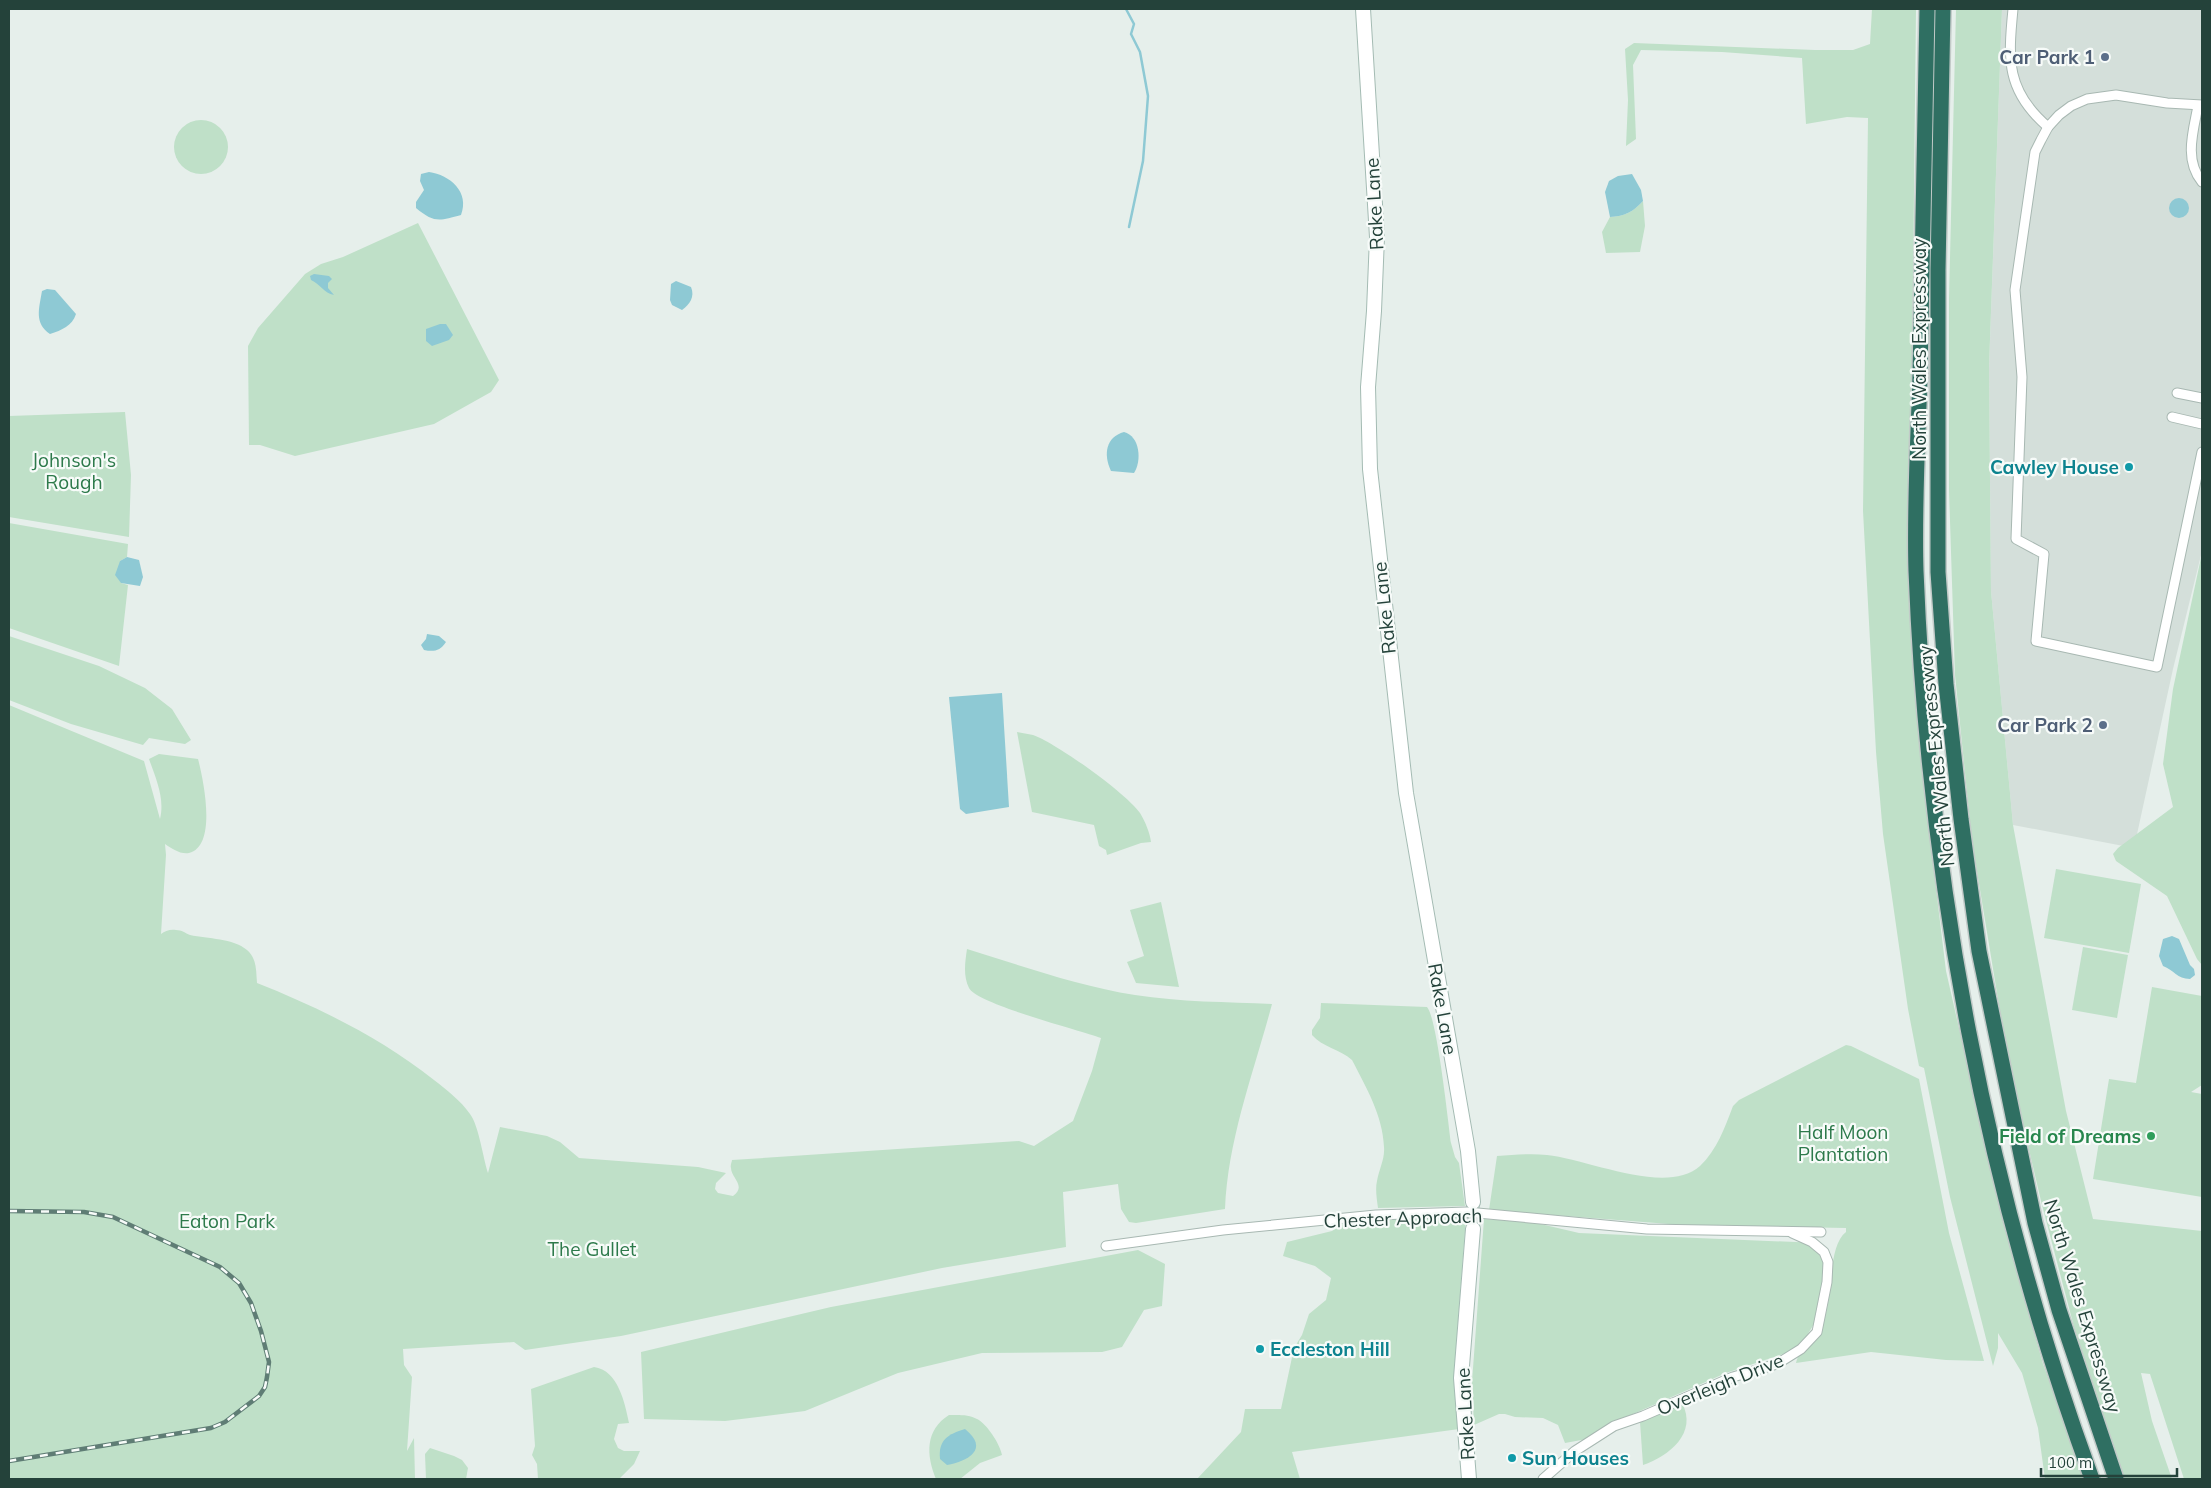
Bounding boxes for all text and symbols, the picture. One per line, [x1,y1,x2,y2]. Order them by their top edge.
place label: Car Park 1 [1999,45,2095,69]
marker: Car Park 1 [2099,51,2111,63]
street label: Rake Lane [1360,157,1388,251]
street label: North Wales Expressway [1907,238,1931,460]
park label: Johnson's Rough [32,448,116,494]
place label: Cawley House [1990,455,2119,479]
marker: Cawley House [2123,461,2135,473]
street label: Rake Lane [1367,561,1401,655]
street label: North Wales Expressway [1912,644,1960,868]
place label: Car Park 2 [1997,713,2093,737]
marker: Car Park 2 [2097,719,2109,731]
street label: Rake Lane [1423,961,1463,1057]
park label: Half Moon Plantation [1798,1120,1889,1166]
place label: Field of Dreams [1999,1124,2141,1148]
marker: Field of Dreams [2145,1130,2157,1142]
street label: North Wales Expressway [2039,1196,2127,1416]
street label: Chester Approach [1323,1203,1483,1233]
park label: Eaton Park [179,1209,275,1233]
park label: The Gullet [548,1237,637,1261]
place label: Eccleston Hill [1270,1337,1390,1361]
marker: Eccleston Hill [1254,1343,1266,1355]
street label: Overleigh Drive [1653,1348,1787,1420]
street label: Rake Lane [1451,1367,1479,1461]
place label: Sun Houses [1522,1446,1629,1470]
scale bar [2041,1446,2177,1478]
marker: Sun Houses [1506,1452,1518,1464]
text: 100 m [2048,1453,2092,1472]

